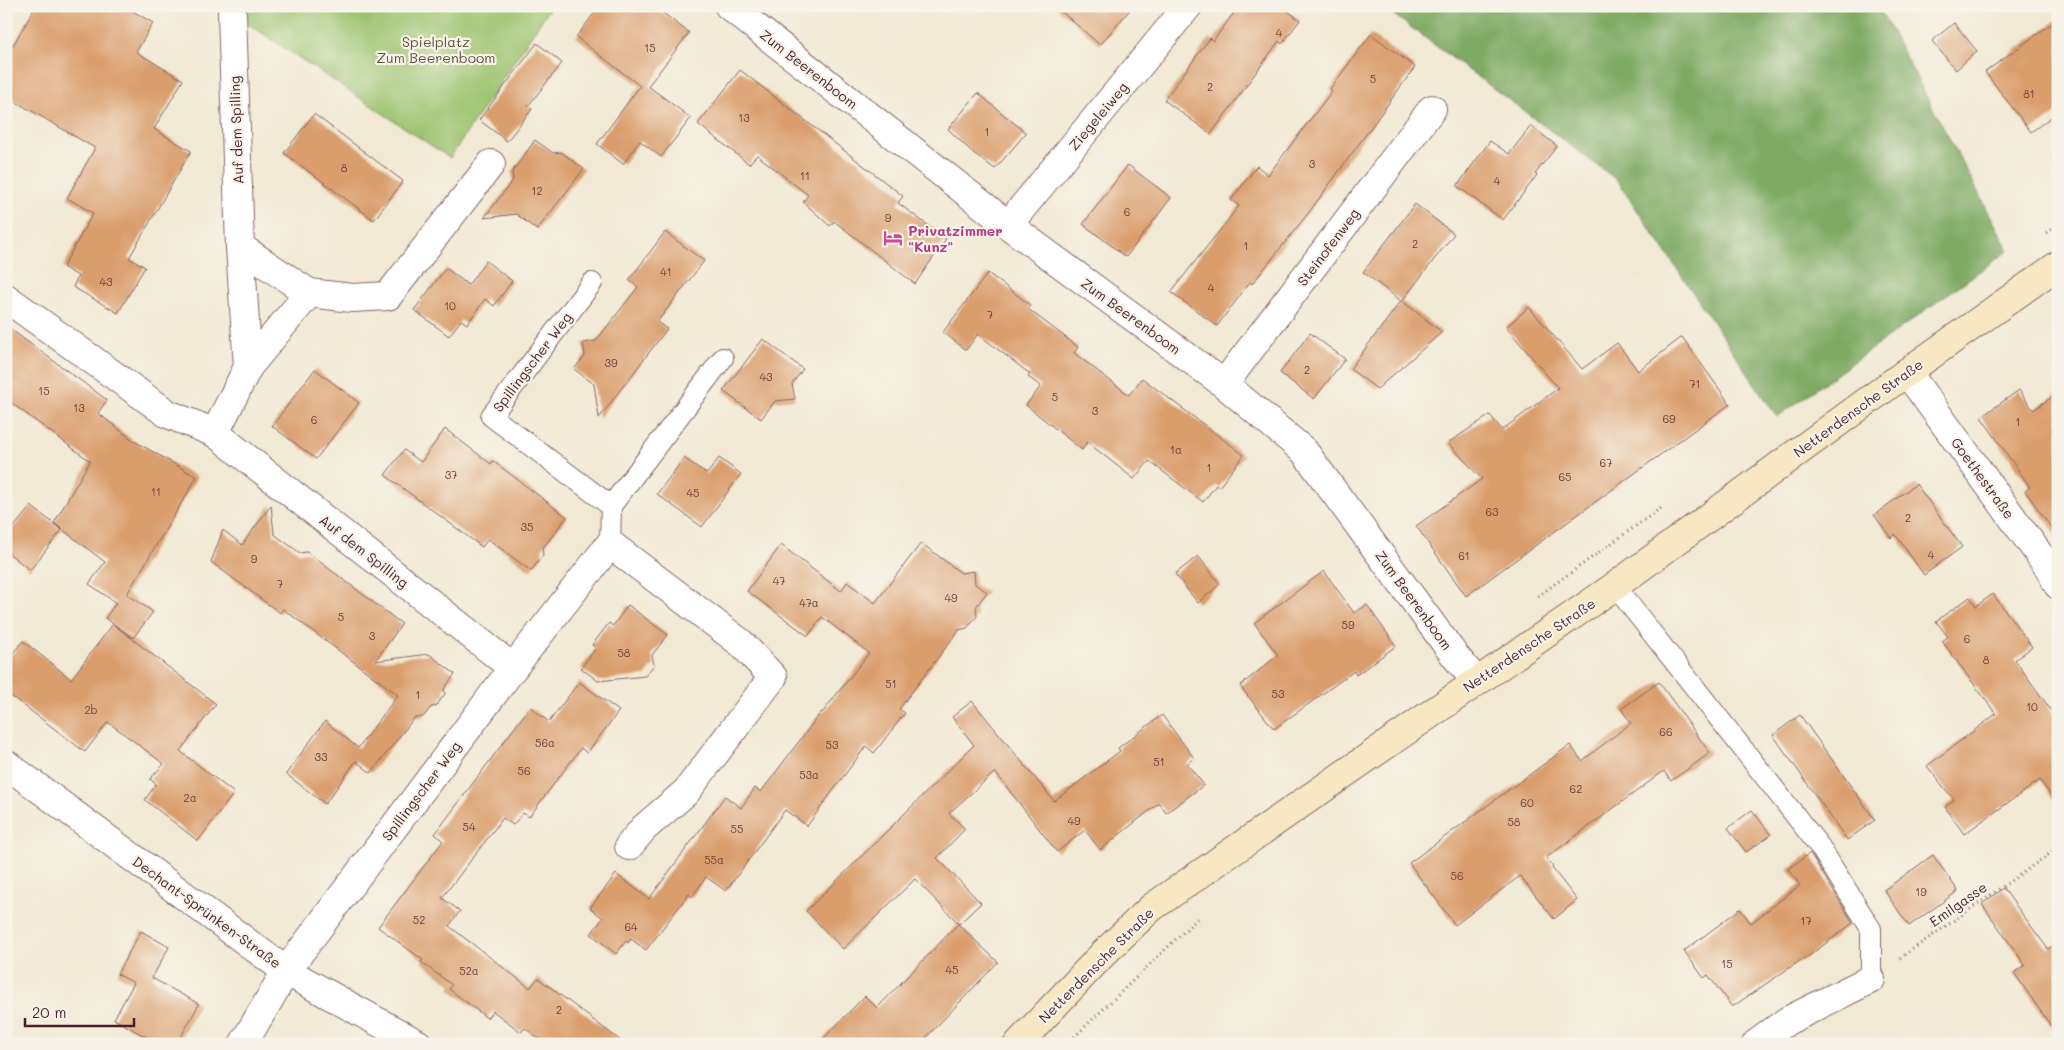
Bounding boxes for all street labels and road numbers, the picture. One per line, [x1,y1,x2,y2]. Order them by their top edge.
street label: Zum Beerenboom [756,25,862,113]
street label: Auf dem Spilling [225,75,247,185]
street label: Ziegeleiweg [1064,78,1132,154]
street label: Steinofenweg [1293,204,1363,290]
street label: Zum Beerenboom [1077,273,1185,359]
street label: Spillingscher Weg [488,308,576,416]
street label: Netterdensche Straße [1789,355,1927,461]
street label: Goethestraße [1947,433,2019,523]
street label: Auf dem Spilling [315,510,413,592]
street label: Zum Beerenboom [1371,546,1457,654]
street label: Netterdensche Straße [1459,594,1599,696]
street label: Spillingscher Weg [377,737,465,845]
street label: Dechant-Sprünken-Straße [129,852,285,972]
street label: Emilgasse [1925,877,1991,931]
street label: Netterdensche Straße [1034,903,1158,1027]

